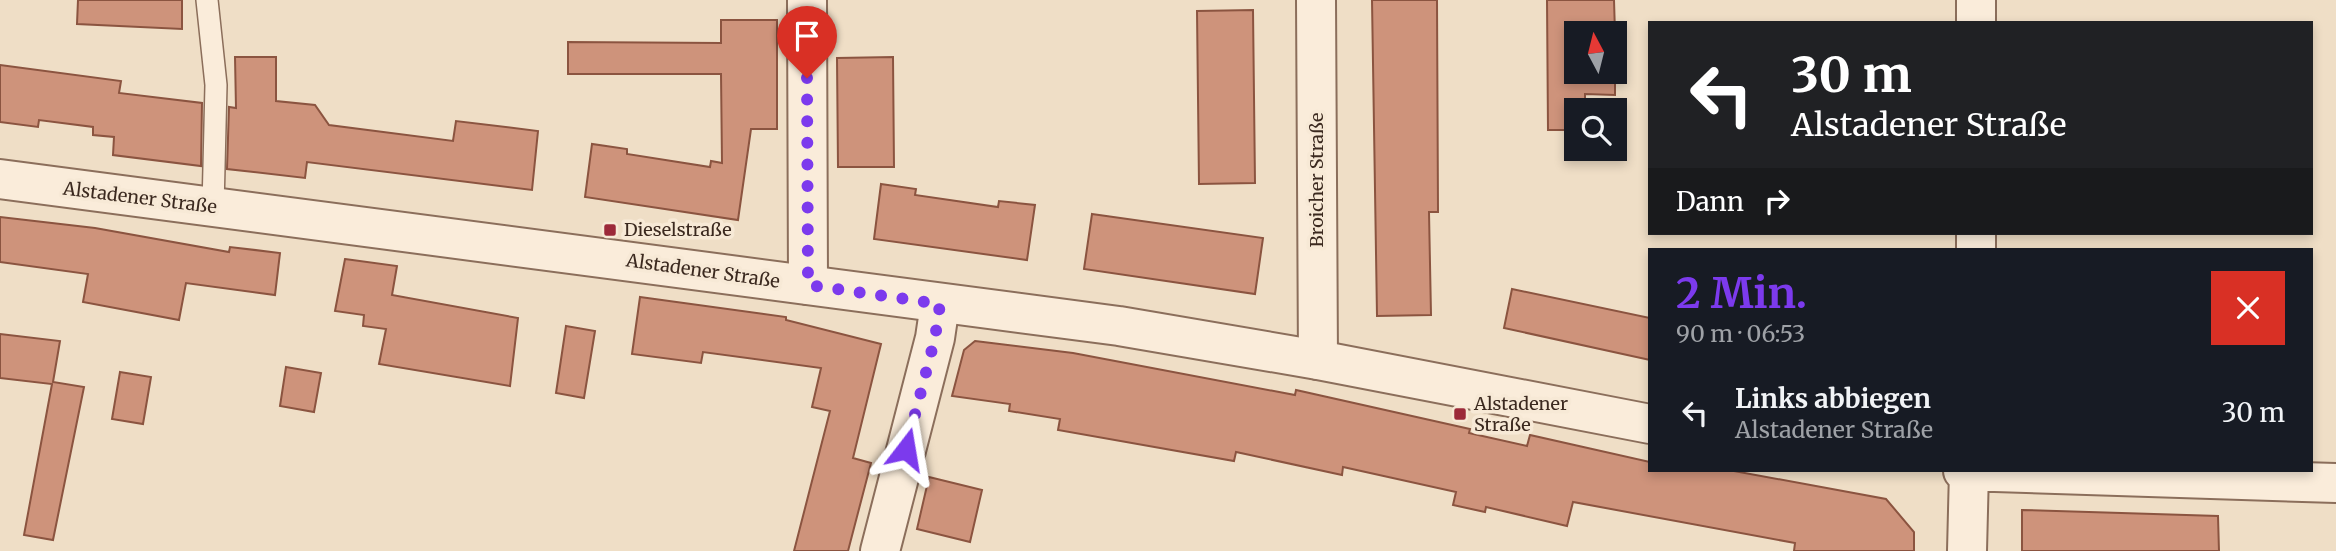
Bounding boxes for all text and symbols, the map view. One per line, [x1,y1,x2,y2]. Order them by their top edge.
pin [777,6,837,78]
icon: arrive [788,17,826,55]
north arrow [1564,21,1628,84]
map controls [1564,21,1627,161]
text: 30 m [1791,44,1912,105]
icon: left [1676,49,1767,140]
button: search [1564,98,1627,161]
text: Alstadener Straße [1791,105,2066,145]
street label: Broicher Straße [1305,113,1328,247]
street label: Alstadener Straße [61,177,218,218]
icon: right [1758,182,1796,220]
text: Dann [1676,185,1744,218]
place label: Dieselstraße [624,218,732,241]
marker: Dieselstraße [602,222,618,238]
street label: Alstadener Straße [624,248,781,293]
text: 2 Min. [1676,267,1807,319]
button: close [2211,271,2285,345]
text: 90 m · 06:53 [1676,319,1805,348]
text: Links abbiegen [1735,382,1931,415]
place label: Alstadener Straße [1473,392,1568,436]
icon: left [1676,394,1714,432]
text: 30 m [2222,396,2285,429]
marker: Alstadener Straße [1452,406,1468,422]
position arrow [869,412,943,486]
text: Alstadener Straße [1735,415,1933,444]

